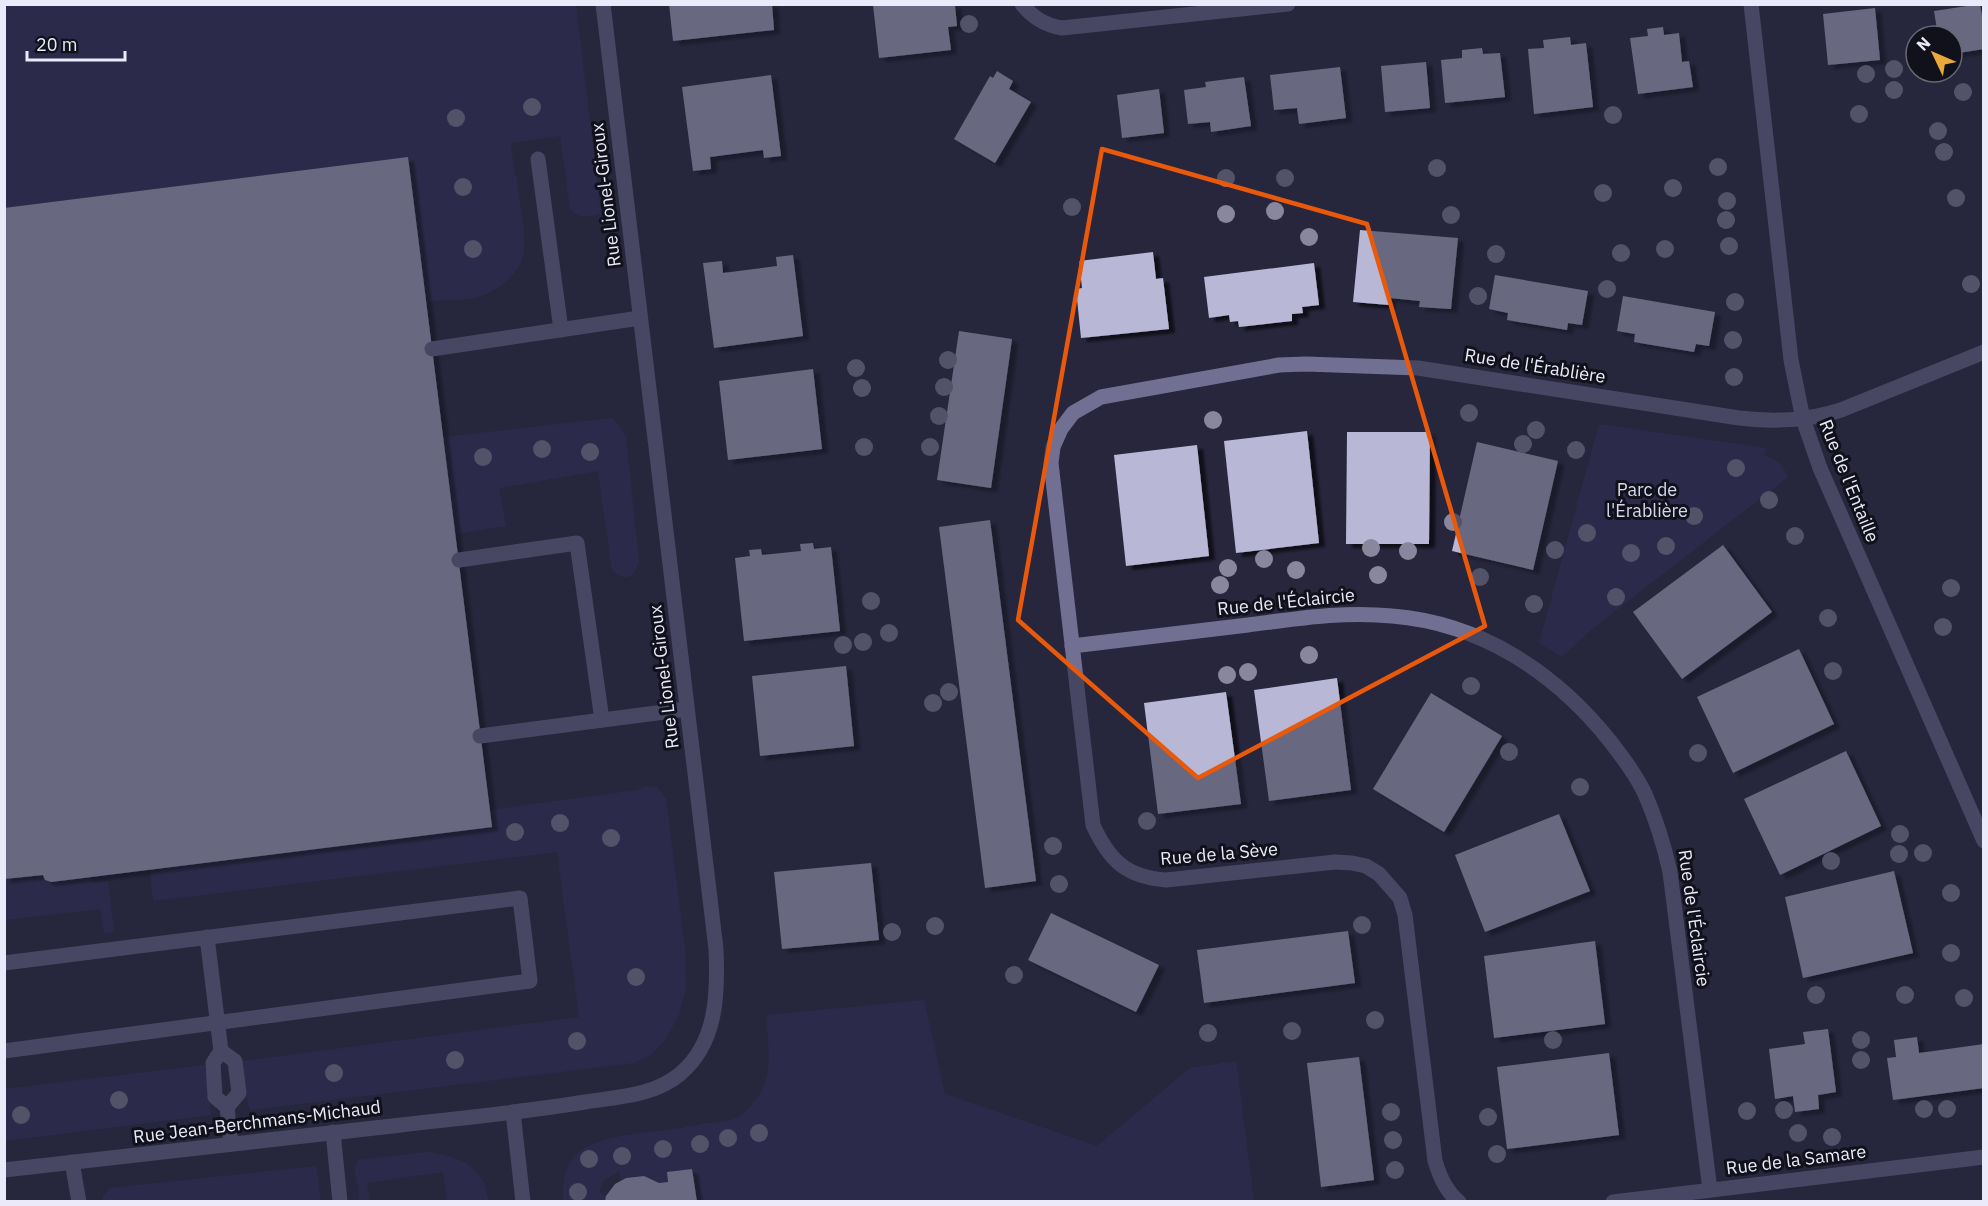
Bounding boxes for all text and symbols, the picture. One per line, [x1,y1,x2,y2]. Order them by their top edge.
scale bar [27,24,124,62]
north arrow [1904,24,1964,84]
text: N [1912,32,1934,55]
text: 20 m [36,33,78,56]
street label: Rue Lionel-Giroux [585,122,626,268]
street label: Rue de l'Érablière [1463,343,1607,388]
street label: Rue de l'Entaille [1814,416,1885,546]
park label: Parc de l'Érablière [1606,478,1688,522]
street label: Rue de l'Éclaircie [1216,583,1356,620]
street label: Rue Lionel-Giroux [643,604,684,750]
street label: Rue de la Sève [1159,837,1279,870]
street label: Rue de l'Éclaircie [1674,848,1716,988]
street label: Rue Jean-Berchmans-Michaud [132,1095,382,1148]
street label: Rue de la Samare [1725,1139,1867,1180]

